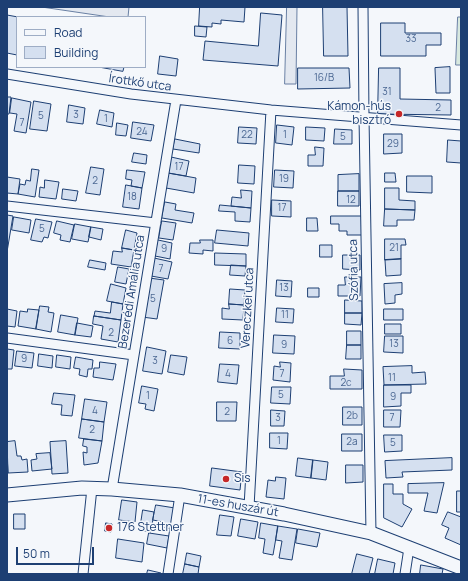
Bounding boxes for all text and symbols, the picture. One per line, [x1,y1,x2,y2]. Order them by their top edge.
legend [16,16,146,68]
text: Road [54,24,82,41]
house number: 33 [405,33,417,45]
text: Building [54,44,98,61]
street label: Írottkő utca [108,71,172,95]
house number: 16/B [314,72,334,84]
house number: 31 [382,86,392,98]
place label: Kámon-hús bisztró [327,100,391,128]
house number: 2 [435,102,441,114]
house number: 3 [73,109,79,121]
marker: Kámon-hús bisztró [394,109,404,119]
house number: 5 [38,110,44,122]
house number: 1 [104,113,108,125]
house number: 7 [19,117,25,129]
house number: 24 [136,126,148,138]
house number: 22 [241,129,253,141]
house number: 1 [283,129,287,141]
house number: 5 [340,131,346,143]
house number: 29 [387,138,399,150]
house number: 17 [175,161,183,173]
house number: 19 [279,173,289,185]
house number: 2 [92,175,98,187]
house number: 18 [127,191,137,203]
house number: 12 [346,194,356,206]
house number: 17 [278,202,286,214]
house number: 5 [39,223,45,235]
street label: Bezerédi Amália utca [116,234,148,350]
street label: Szófia utca [346,239,362,301]
house number: 21 [389,242,399,254]
house number: 9 [161,243,167,255]
house number: 7 [158,263,164,275]
street label: Vereczkei utca [239,267,257,349]
house number: 13 [279,282,289,294]
house number: 5 [150,293,156,305]
house number: 11 [281,309,289,321]
house number: 2 [108,327,114,339]
house number: 6 [227,335,233,347]
house number: 13 [389,338,399,350]
house number: 9 [281,339,287,351]
house number: 9 [21,353,27,365]
house number: 3 [152,355,158,367]
house number: 4 [225,368,231,380]
house number: 7 [279,368,285,380]
house number: 11 [388,372,396,384]
house number: 2c [340,377,352,389]
house number: 5 [278,389,284,401]
house number: 1 [146,390,150,402]
house number: 9 [390,391,396,403]
house number: 4 [92,405,98,417]
house number: 2 [224,406,230,418]
house number: 2b [346,410,358,422]
house number: 3 [275,412,281,424]
house number: 7 [389,412,395,424]
house number: 2 [89,424,95,436]
house number: 1 [277,435,281,447]
house number: 2a [346,436,358,448]
house number: 5 [390,437,396,449]
place label: Sis [234,472,250,486]
marker: Sis [221,474,231,484]
street label: 11-es huszár út [196,492,280,520]
place label: 176 Stettner [117,521,184,535]
marker: 176 Stettner [104,523,114,533]
scale bar [18,539,96,565]
text: 50 m [23,545,50,562]

